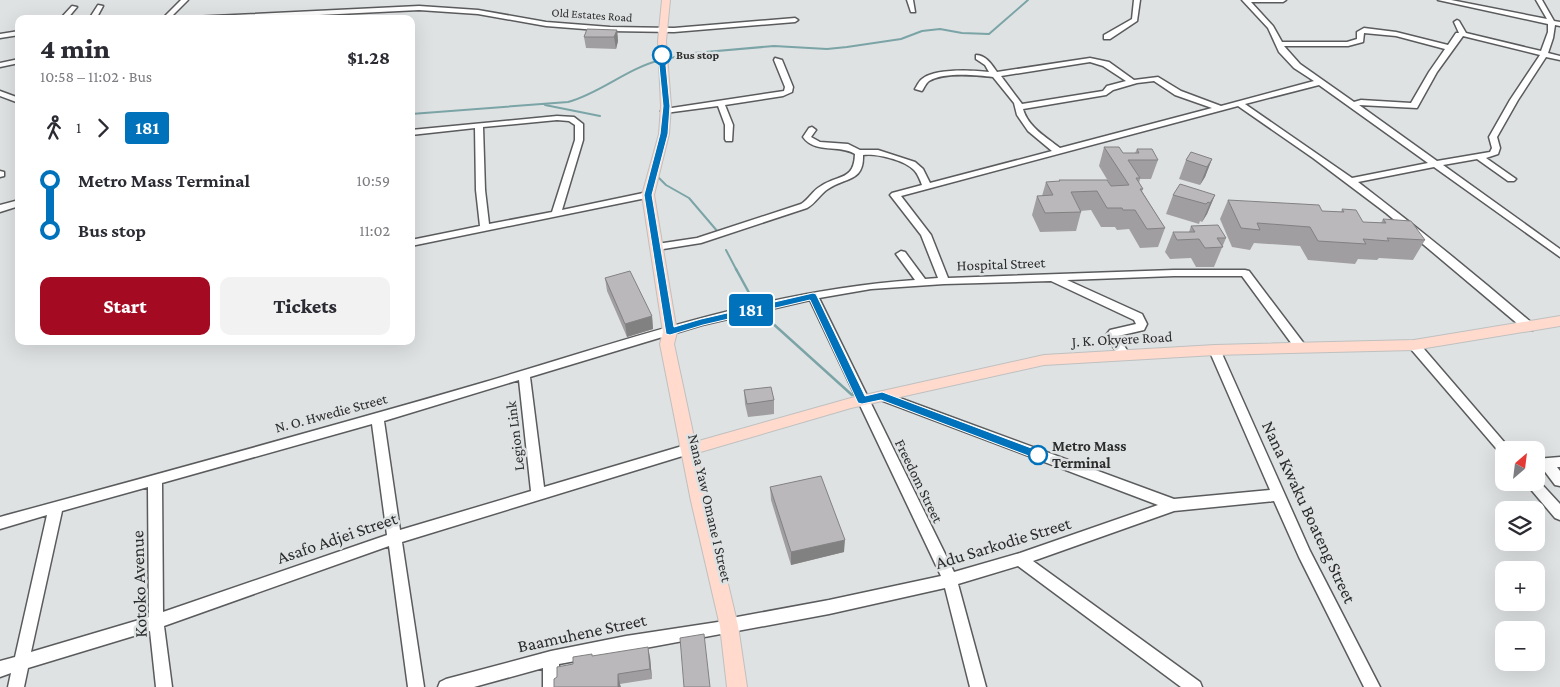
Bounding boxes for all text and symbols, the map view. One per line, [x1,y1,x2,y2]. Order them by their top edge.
street label: Old Estates Road [551,5,634,25]
text: 4 min [40,33,110,64]
marker: Bus stop [652,45,672,65]
text: $1.28 [347,47,390,68]
place label: Bus stop [676,48,719,62]
text: 10:58 – 11:02 · Bus [40,68,152,85]
icon: walk [40,114,68,142]
icon: forward [89,114,117,142]
text: 181 [135,118,159,138]
text: 1 [76,119,81,136]
text: Metro Mass Terminal [78,170,250,191]
text: 10:59 [357,172,390,189]
text: Bus stop [78,220,146,241]
text: 11:02 [359,222,390,239]
street label: Hospital Street [956,254,1047,275]
button: Start [40,277,210,335]
button: Tickets [220,277,390,335]
line badge: 181 [722,294,780,326]
text: 181 [739,300,763,320]
street label: J. K. Okyere Road [1069,328,1173,351]
street label: N. O. Hwedie Street [273,390,390,436]
street label: Legion Link [503,399,528,472]
street label: Nana Kwaku Boateng Street [1258,418,1360,607]
street label: Nana Yaw Omane I Street [685,433,735,584]
street label: Freedom Street [892,437,947,526]
place label: Metro Mass Terminal [1052,438,1126,471]
north arrow [1495,441,1545,491]
map controls [1495,441,1545,671]
marker: Metro Mass Terminal [1028,445,1048,465]
button: layers [1495,501,1545,551]
street label: Asafo Adjei Street [274,508,401,569]
street label: Adu Sarkodie Street [933,513,1074,573]
street label: Kotoko Avenue [127,530,151,638]
button: + [1495,561,1545,611]
street label: Baamuhene Street [516,609,649,656]
button: − [1495,621,1545,671]

